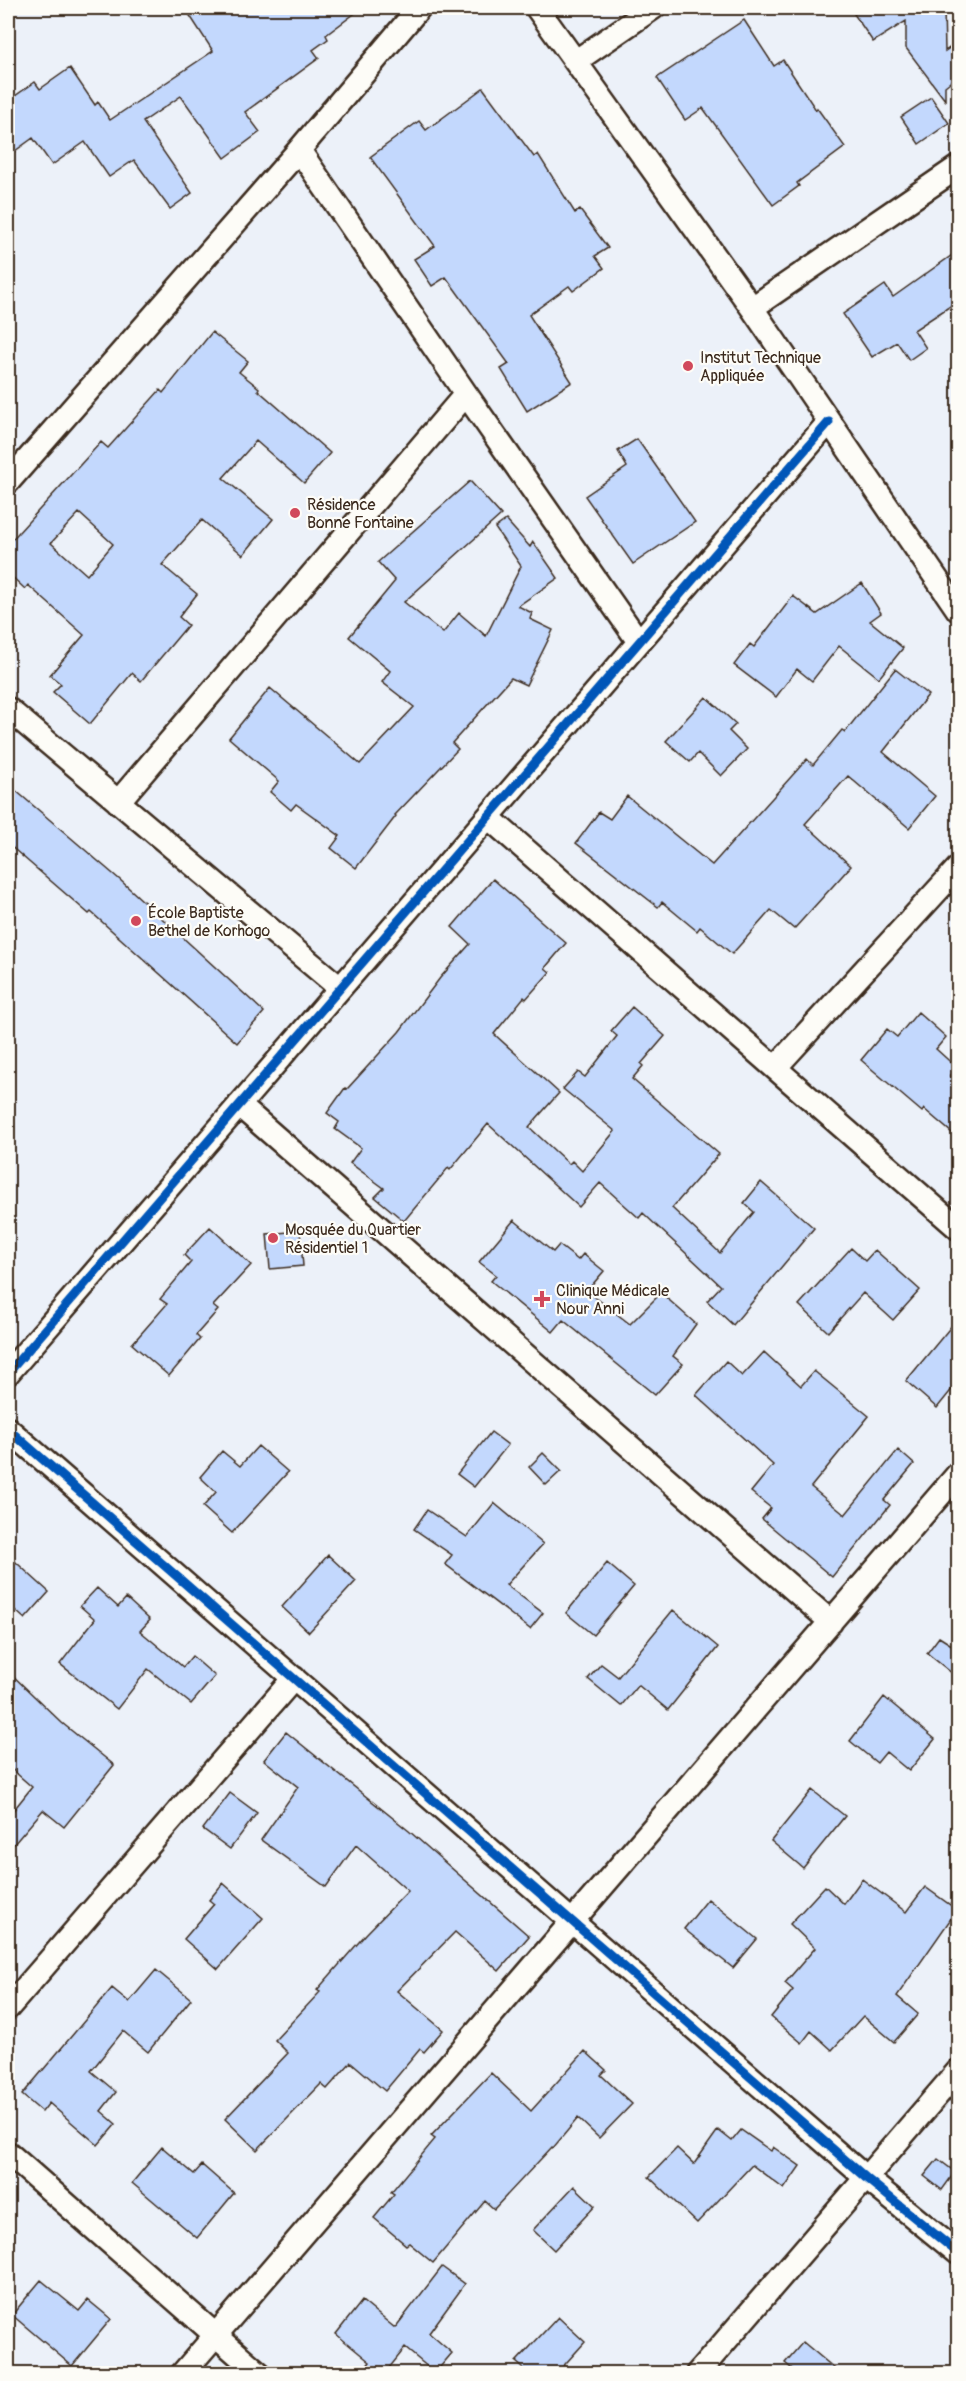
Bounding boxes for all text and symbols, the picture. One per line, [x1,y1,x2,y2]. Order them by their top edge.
place label: Institut Technique Appliquée [700,348,821,386]
marker: Institut Technique Appliquée [681,359,695,373]
place label: Résidence Bonne Fontaine [307,495,414,533]
marker: Résidence Bonne Fontaine [288,506,302,520]
place label: École Baptiste Bethel de Korhogo [148,903,271,941]
marker: École Baptiste Bethel de Korhogo [129,914,143,928]
place label: Mosquée du Quartier Résidentiel 1 [285,1220,421,1258]
marker: Mosquée du Quartier Résidentiel 1 [266,1231,280,1245]
place label: Clinique Médicale Nour Anni [556,1281,669,1319]
marker: Clinique Médicale Nour Anni [533,1290,551,1308]

